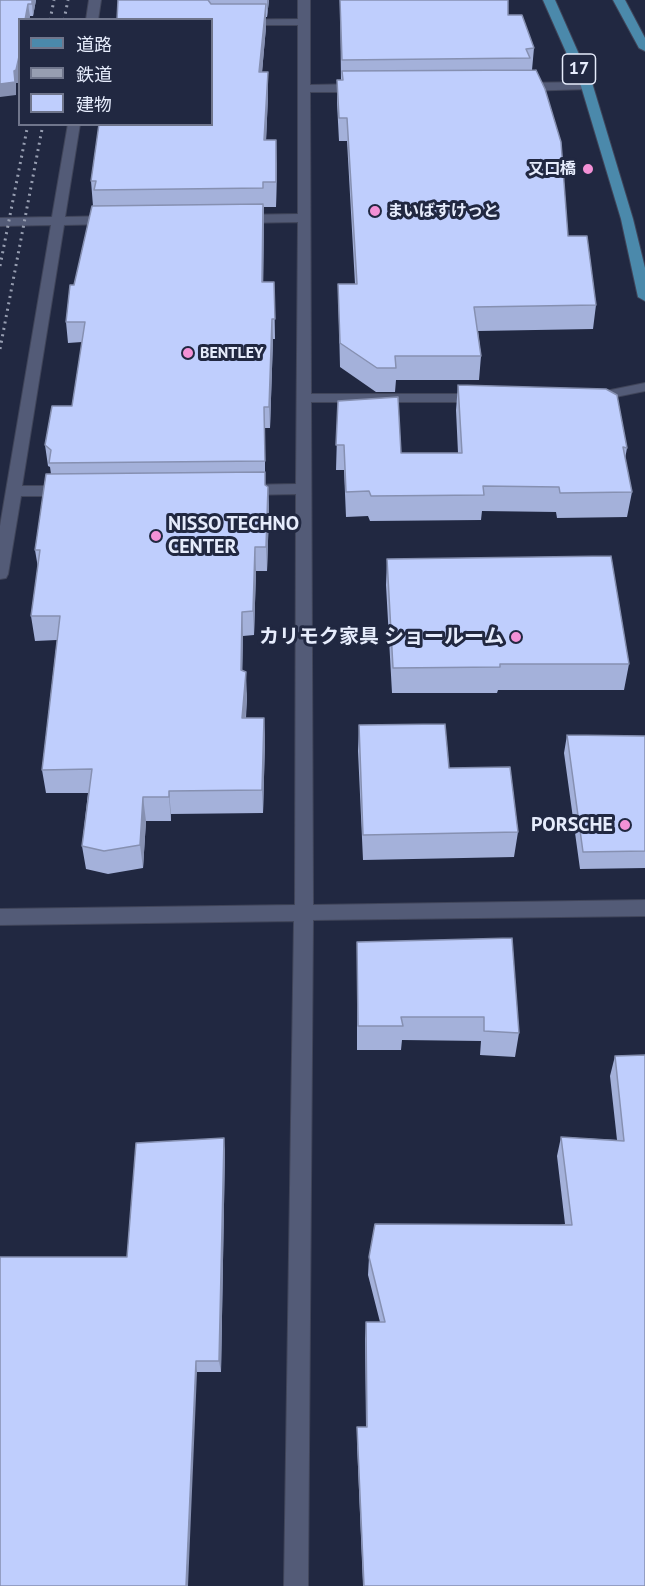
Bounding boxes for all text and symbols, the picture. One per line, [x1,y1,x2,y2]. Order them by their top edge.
legend [18,18,213,126]
text: 道路 [76,33,112,56]
road number: 17 [562,54,596,84]
text: 鉄道 [76,63,112,86]
text: 建物 [76,93,112,116]
place label: 又口橋 [528,159,576,179]
marker: 又口橋 [581,162,595,176]
place label: まいばすけっと [387,201,499,221]
marker: まいばすけっと [368,204,382,218]
place label: BENTLEY [200,343,263,363]
marker: BENTLEY [181,346,195,360]
place label: NISSO TECHNO CENTER [168,512,299,559]
marker: NISSO TECHNO CENTER [149,529,163,543]
place label: カリモク家具 ショールーム [259,625,504,649]
marker: カリモク家具 ショールーム [509,630,523,644]
place label: PORSCHE [531,813,613,837]
marker: PORSCHE [618,818,632,832]

